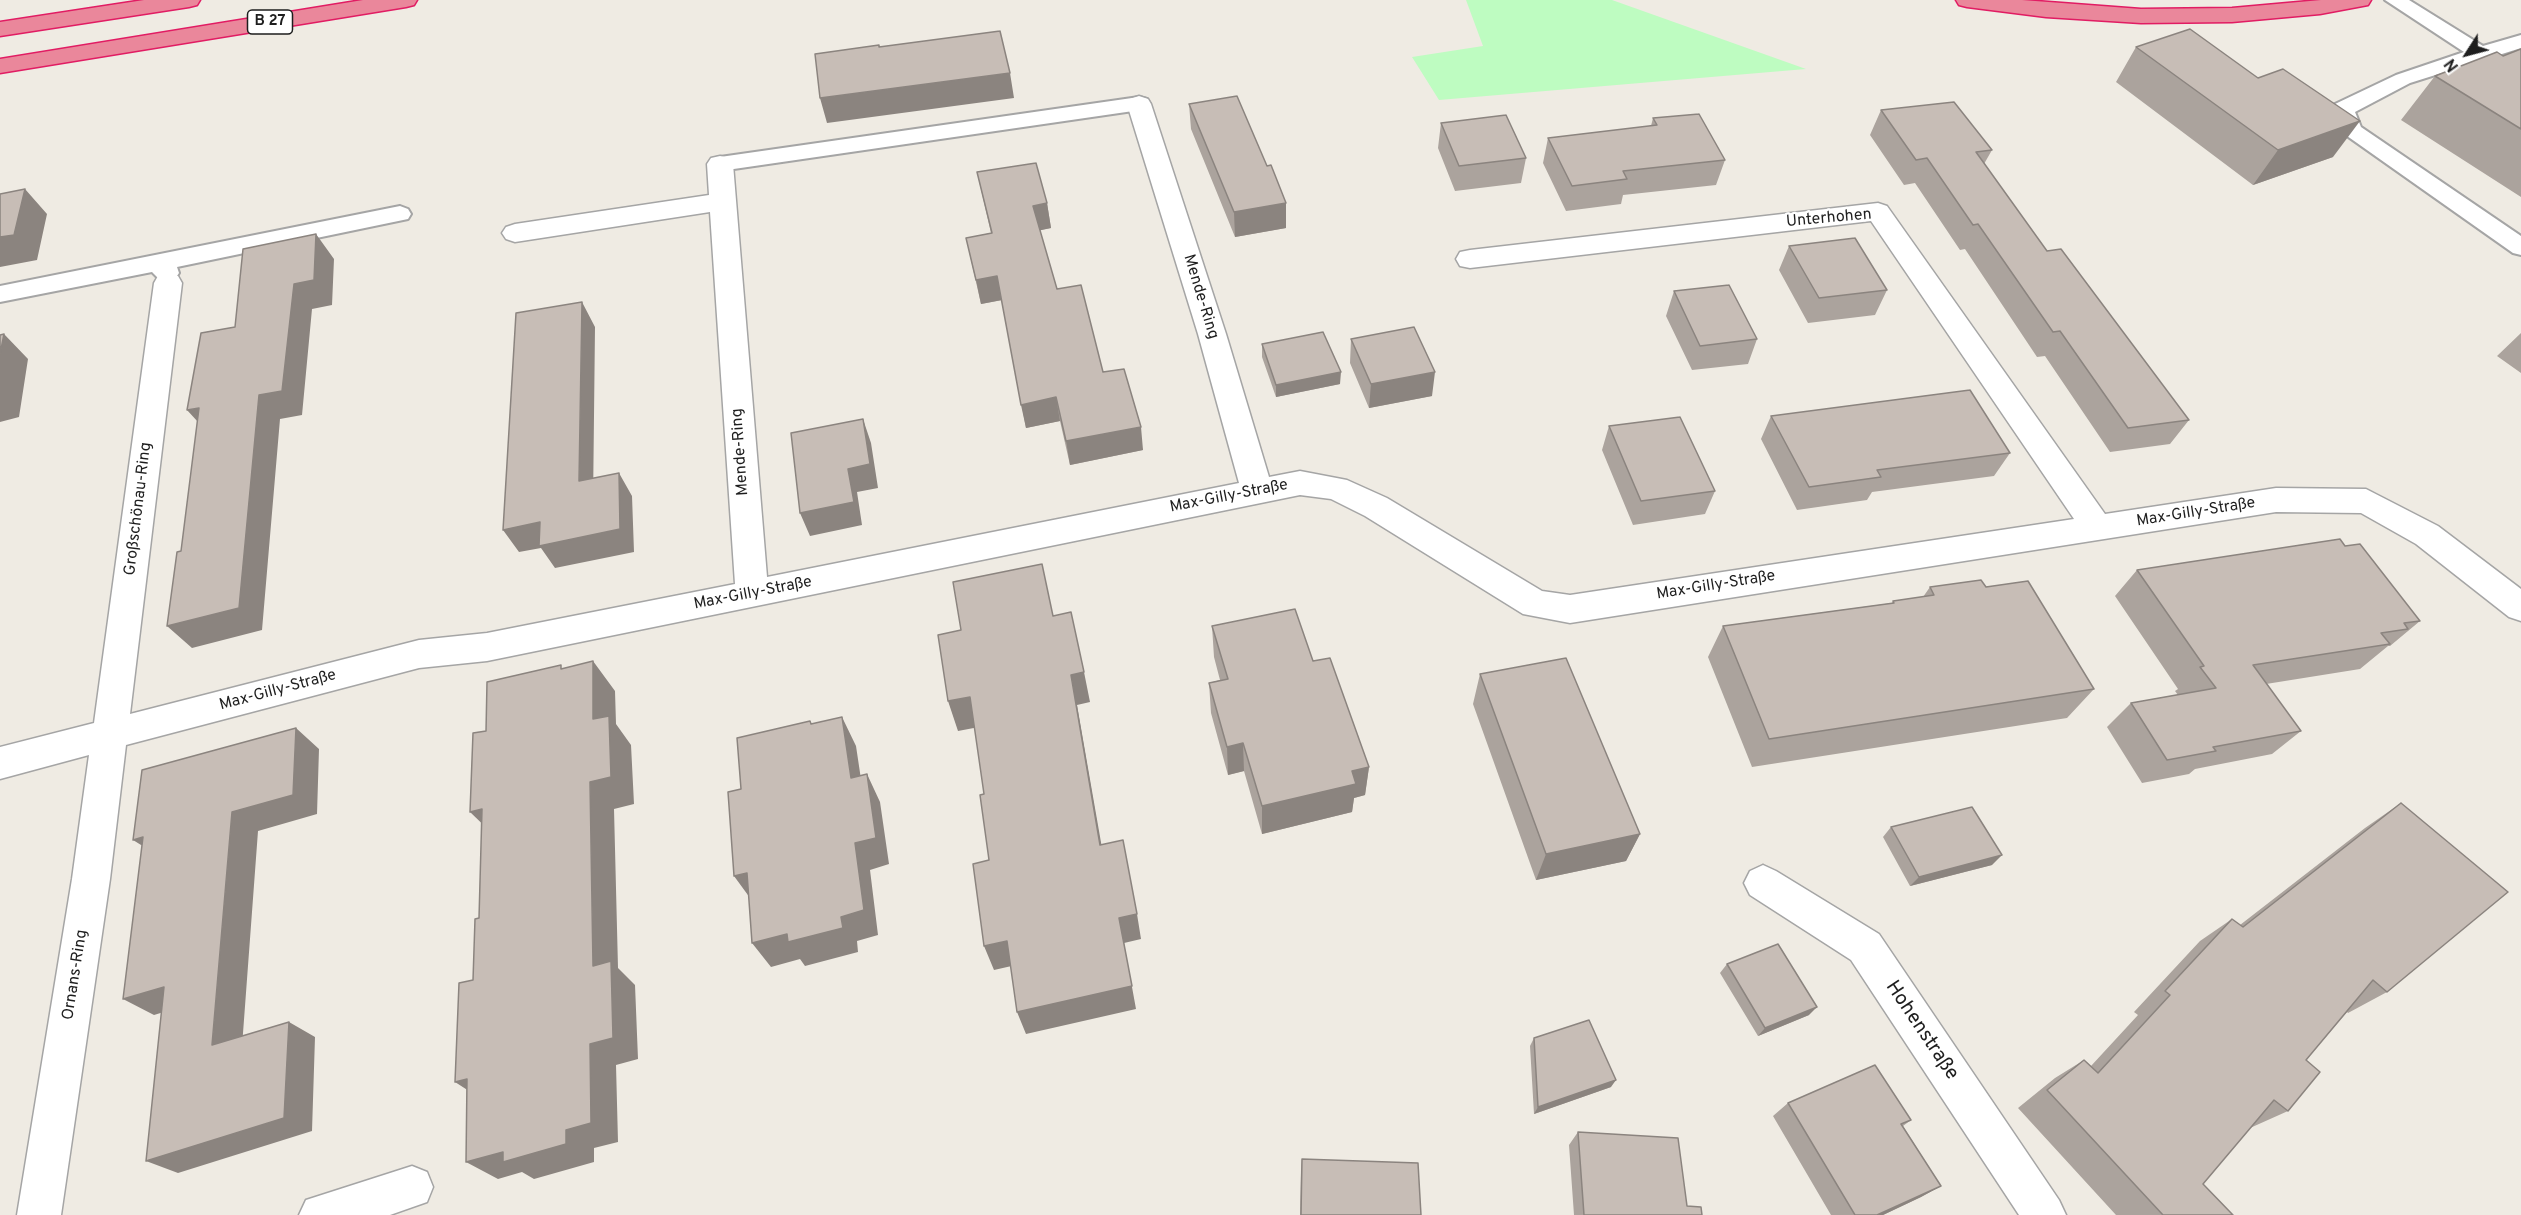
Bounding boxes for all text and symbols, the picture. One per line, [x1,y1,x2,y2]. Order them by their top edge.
road number: B 27 [248,10,292,34]
north arrow [2437,24,2497,84]
text: N [2441,54,2464,75]
street label: Unterhohen [1785,206,1873,232]
street label: Mende-Ring [1178,252,1222,342]
street label: Mende-Ring [728,408,754,496]
street label: Großschönau-Ring [121,441,157,577]
street label: Max-Gilly-Straße [1168,476,1290,518]
street label: Max-Gilly-Straße [2135,494,2257,532]
street label: Max-Gilly-Straße [1655,567,1777,605]
street label: Max-Gilly-Straße [692,573,814,615]
street label: Max-Gilly-Straße [218,666,338,716]
street label: Ornans-Ring [59,928,93,1022]
street label: Hohenstraße [1879,977,1963,1085]

